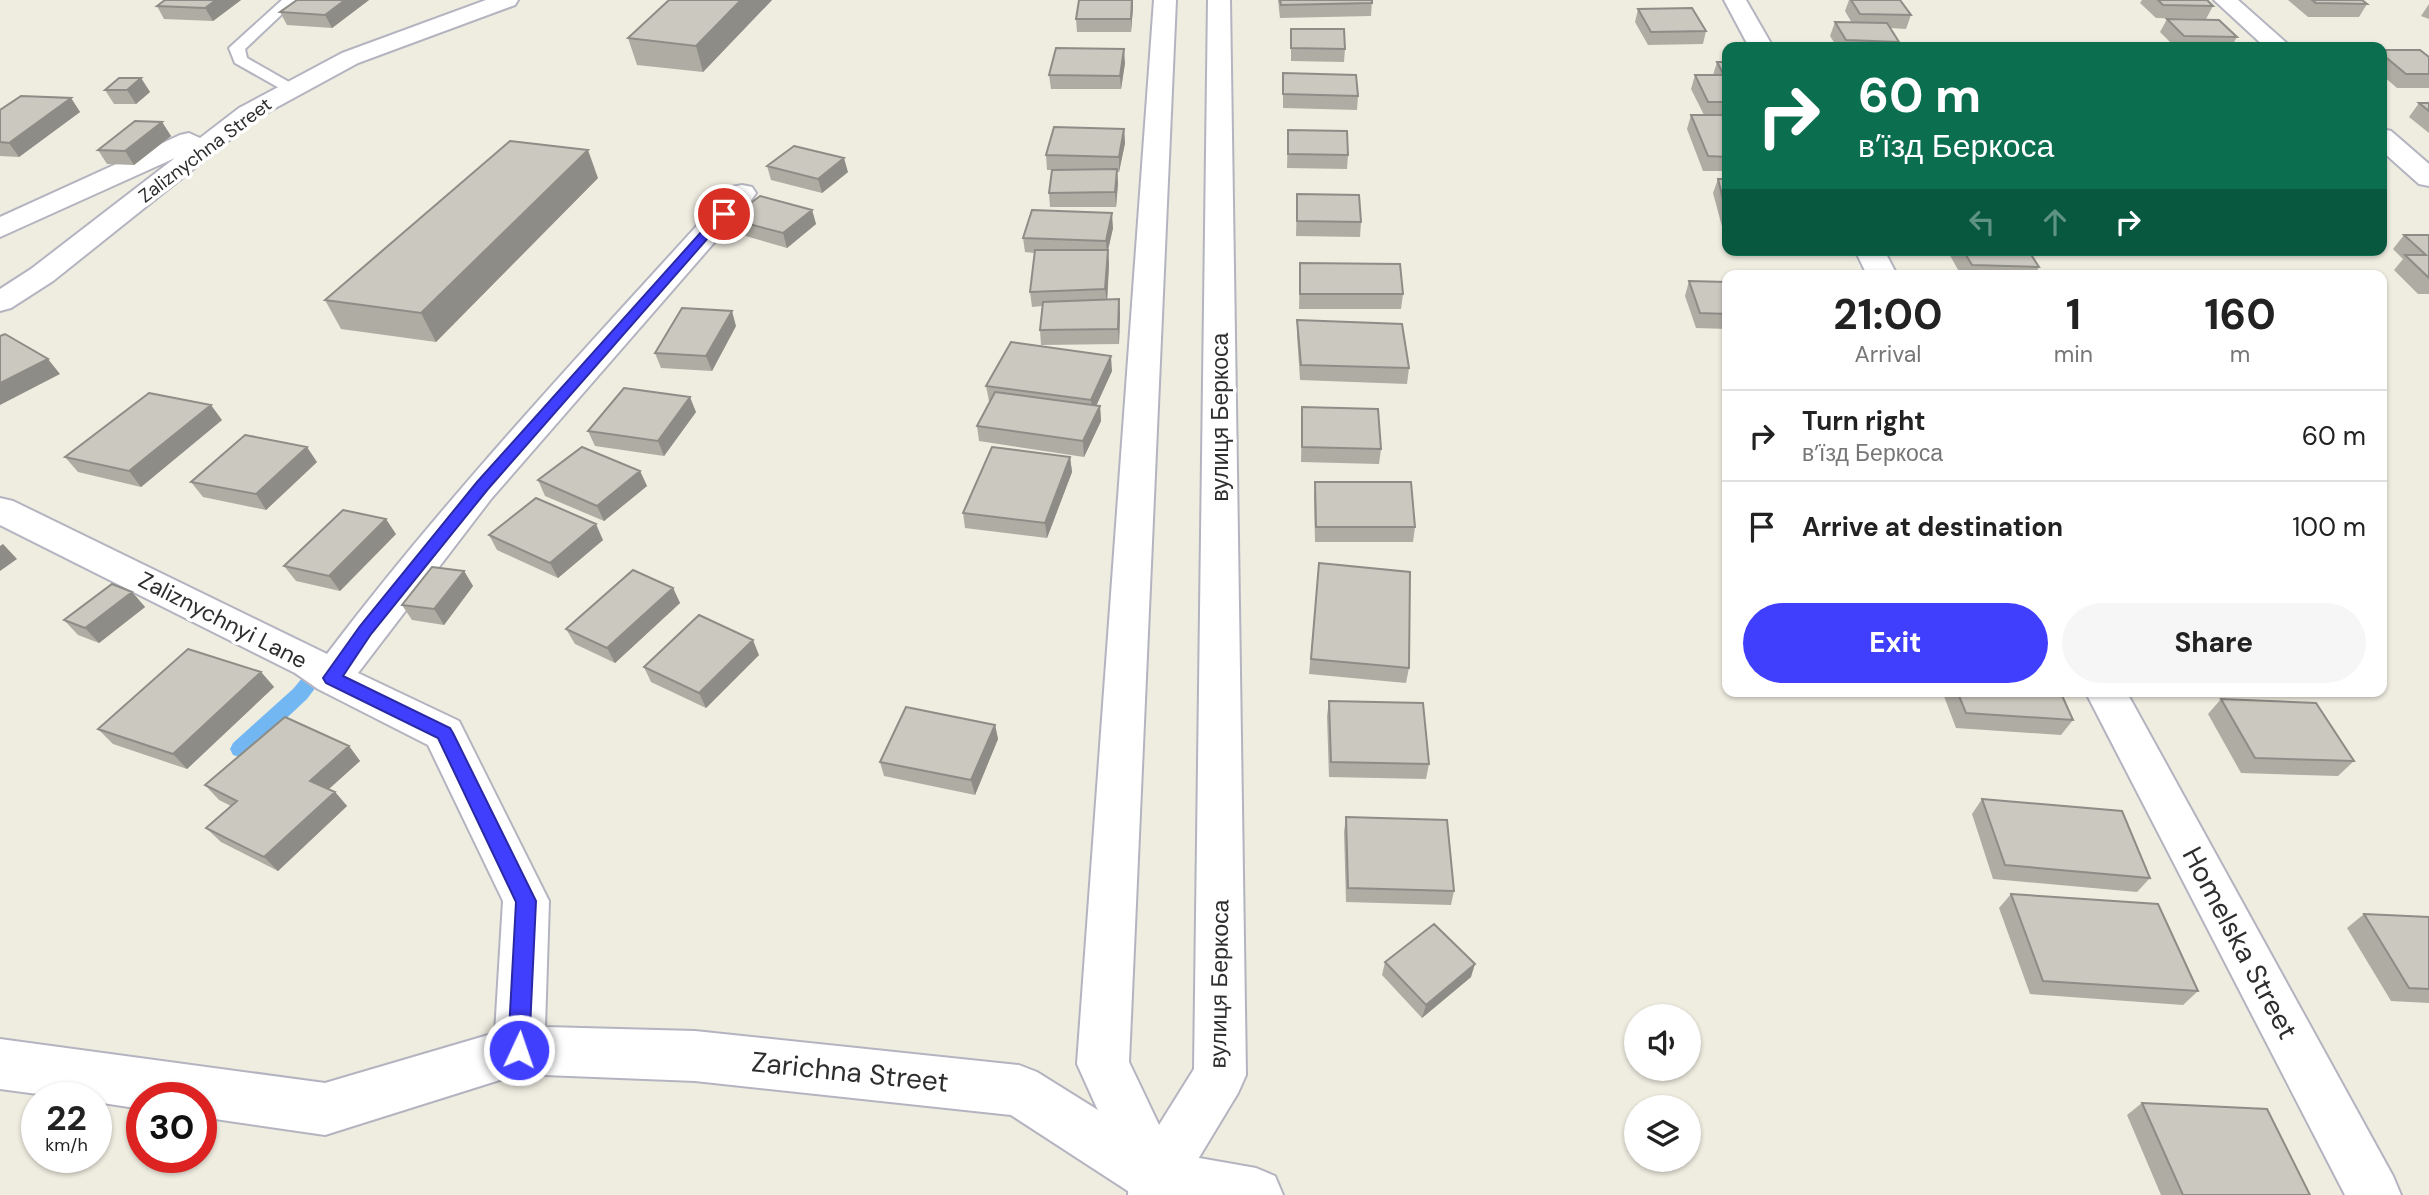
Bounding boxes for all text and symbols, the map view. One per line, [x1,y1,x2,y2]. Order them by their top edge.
text: 60 m [1858,63,1981,127]
icon: right [1743,70,1834,161]
street label: Zaliznychna Street [133,92,277,208]
text: в’їзд Беркоса [1858,125,2054,167]
pin [694,184,754,244]
icon: arrive [705,195,743,233]
icon: left [1963,203,2001,241]
icon: ahead [2036,203,2074,241]
icon: right [2109,203,2147,241]
text: 21:00 [1833,287,1943,342]
text: 1 [2066,287,2081,342]
text: 160 [2204,287,2276,342]
street label: вулиця Беркоса [1205,332,1235,501]
text: Arrival [1854,339,1921,369]
text: min [2054,339,2093,369]
text: m [2230,339,2250,369]
text: Turn right [1802,404,1926,438]
icon: right [1743,417,1781,455]
text: 60 m [2302,419,2366,453]
text: в’їзд Беркоса [1802,438,1943,468]
icon: arrive [1743,508,1781,546]
text: Arrive at destination [1802,510,2063,544]
text: 100 m [2292,510,2366,544]
street label: Zaliznychnyi Lane [134,565,312,675]
button: Exit [1743,603,2048,683]
button: Share [2062,603,2366,683]
street label: Homelska Street [2174,840,2306,1046]
street label: вулиця Беркоса [1203,899,1235,1069]
map controls [1624,1004,1701,1172]
button: sound [1624,1004,1701,1081]
position arrow [482,1013,556,1087]
street label: Zarichna Street [750,1043,950,1101]
speed limit sign: 30 [126,1082,217,1173]
text: 22 [46,1095,87,1141]
button: layers [1624,1095,1701,1172]
text: km/h [45,1133,88,1157]

